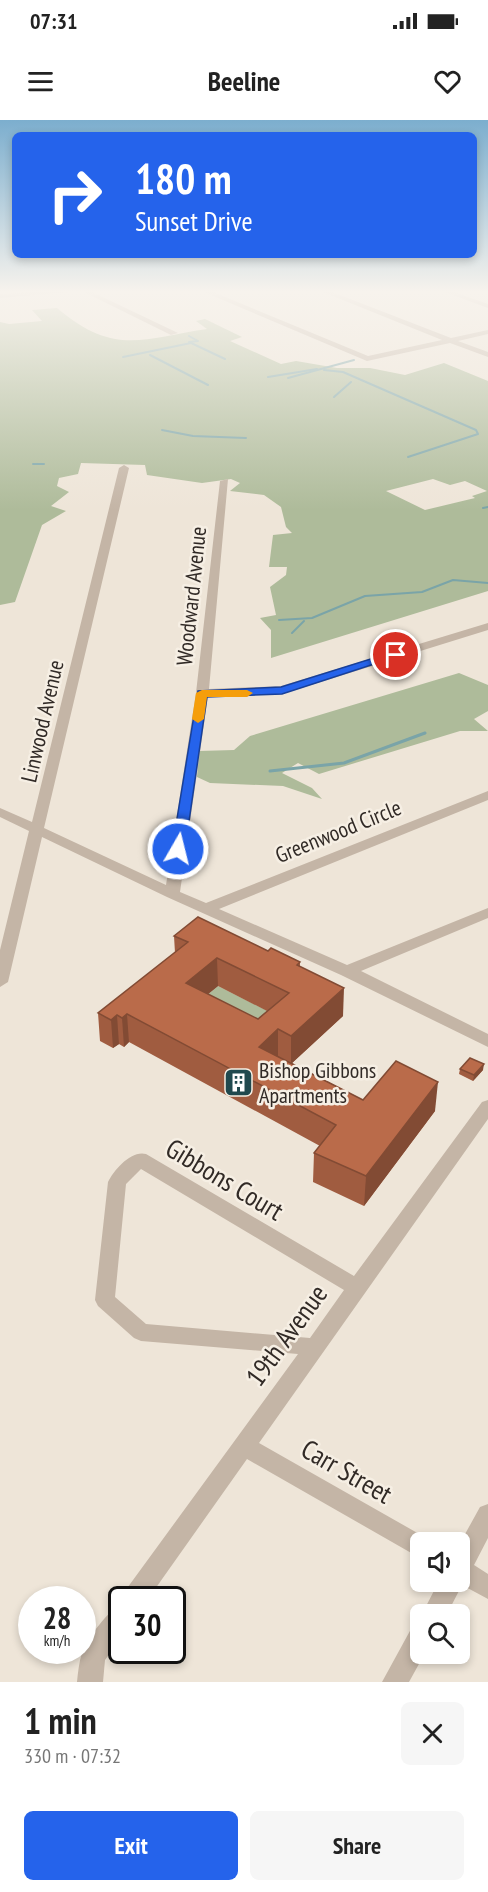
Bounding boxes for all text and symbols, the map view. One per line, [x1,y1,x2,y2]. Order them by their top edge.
text: 07:31 [30,7,78,35]
text: Beeline [208,64,280,98]
icon: menu [24,65,57,98]
icon: heart [431,65,464,98]
text: 180 m [135,151,232,206]
icon: right [36,156,114,234]
text: Sunset Drive [135,204,253,238]
street label: Woodward Avenue [170,525,212,667]
pin [370,629,421,680]
icon: arrive [379,638,412,671]
street label: Linwood Avenue [14,657,70,785]
street label: Greenwood Circle [271,793,405,869]
position arrow [146,817,210,881]
place label: Bishop Gibbons Apartments [259,1056,376,1109]
building icon: Bishop Gibbons Apartments [222,1067,254,1099]
street label: Gibbons Court [160,1131,291,1228]
street label: 19th Avenue [238,1278,334,1392]
street label: Carr Street [296,1431,399,1511]
map controls [410,1532,470,1664]
button: sound [410,1532,470,1592]
speed limit sign: 30 [108,1586,186,1664]
text: 28 [43,1598,71,1637]
button: search [410,1604,470,1664]
text: km/h [44,1631,70,1650]
text: 1 min [24,1697,97,1744]
button: close [401,1702,464,1765]
text: 330 m · 07:32 [24,1743,121,1769]
button: Exit [24,1811,238,1880]
button: Share [250,1811,464,1880]

